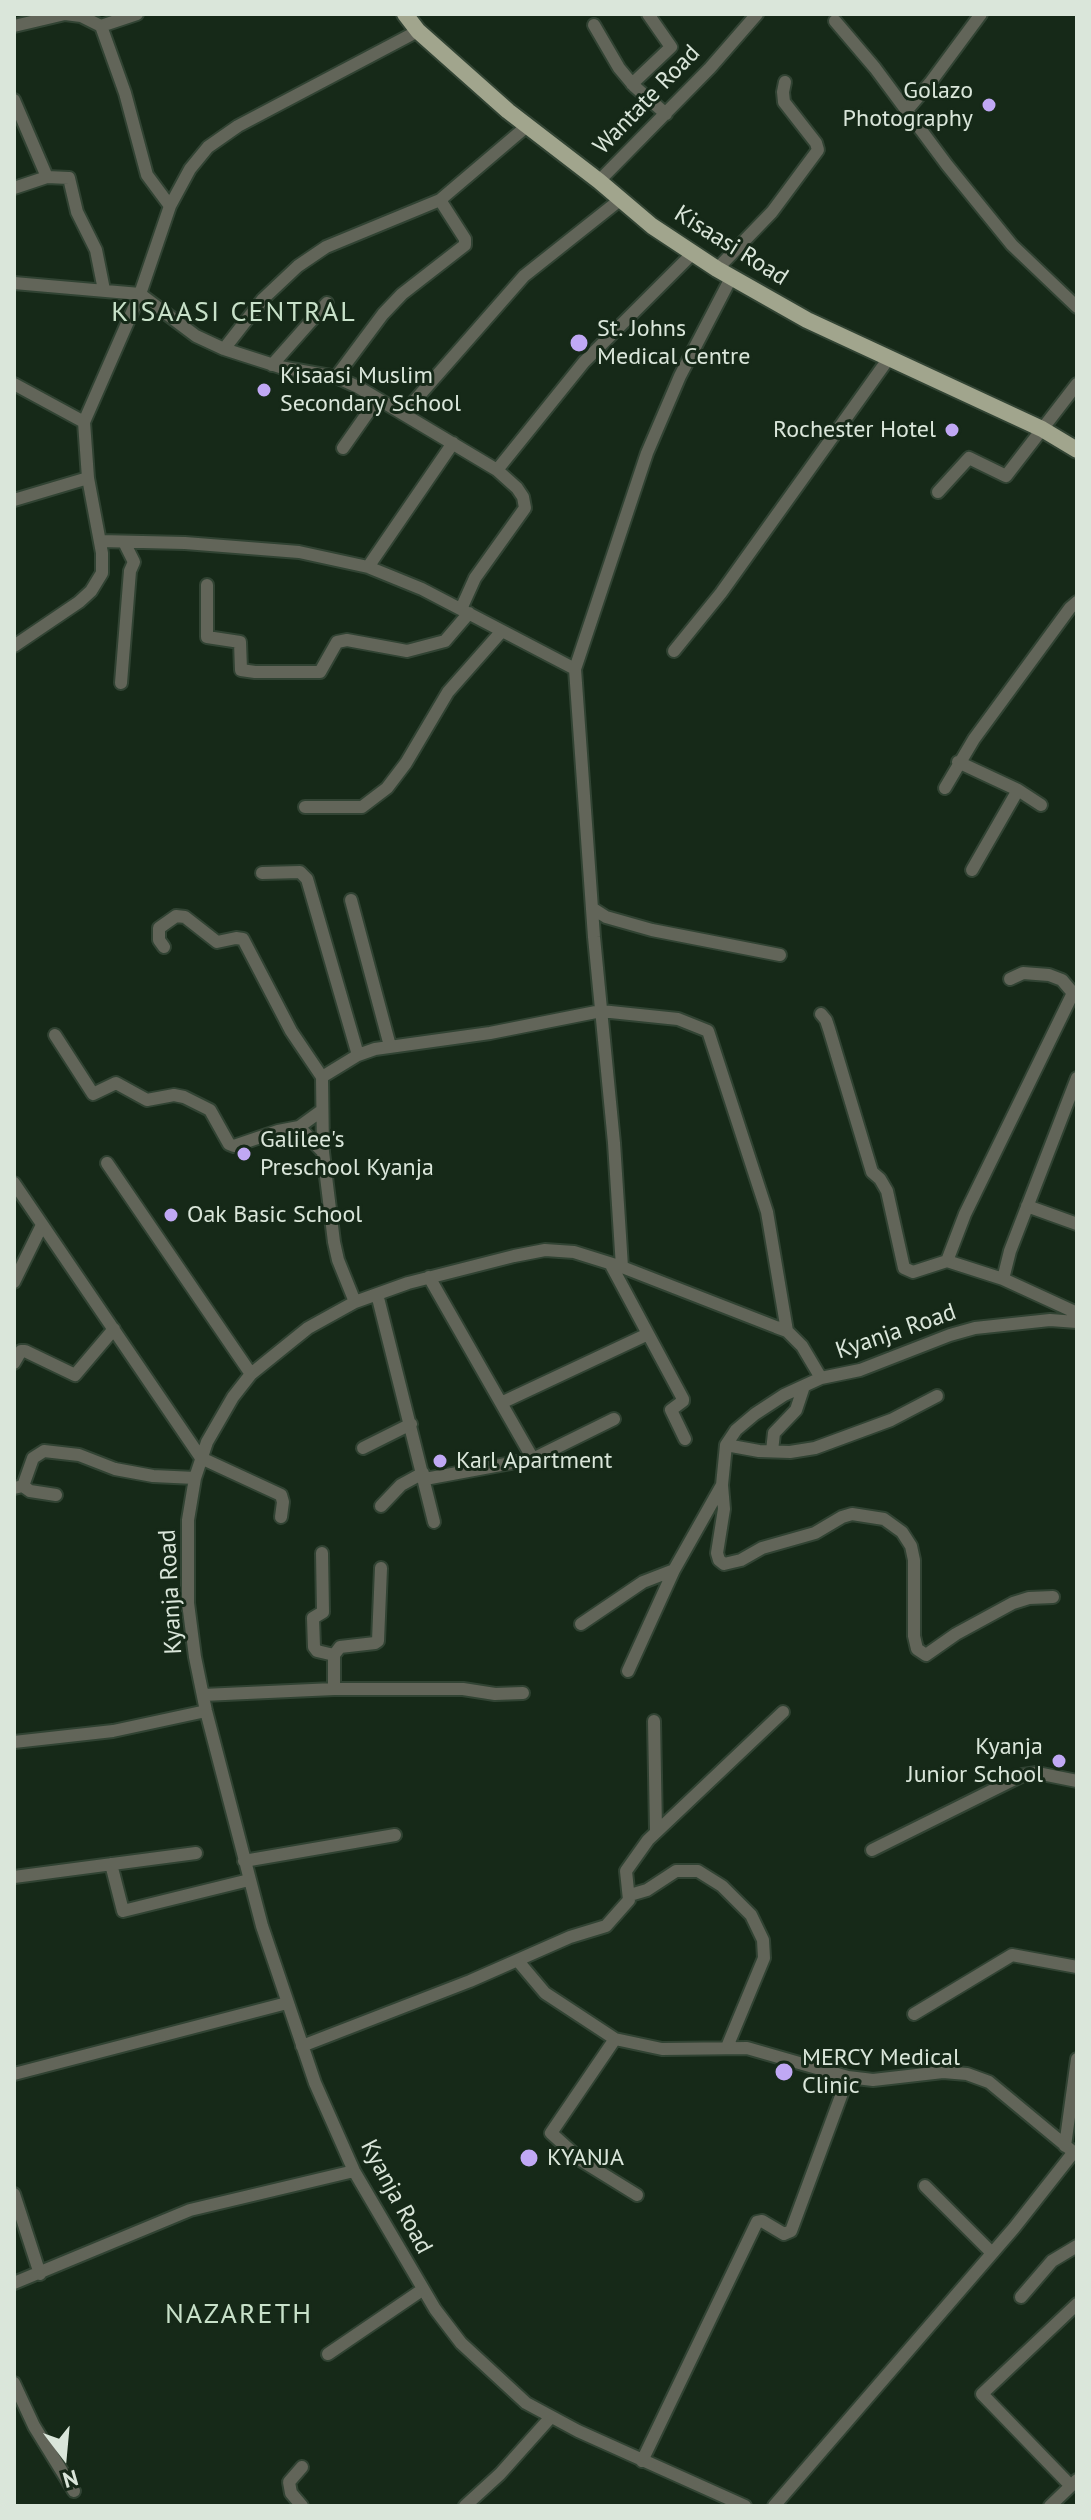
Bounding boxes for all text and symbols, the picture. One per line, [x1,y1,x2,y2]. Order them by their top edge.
street label: Wantate Road [588,39,706,161]
place label: Golazo Photography [843,77,973,133]
marker: Golazo Photography [980,96,998,114]
street label: Kisaasi Road [669,200,793,292]
district label: KISAASI CENTRAL [111,296,357,330]
place label: St. Johns Medical Centre [597,315,750,371]
marker: St. Johns Medical Centre [568,332,590,354]
place label: Kisaasi Muslim Secondary School [280,362,461,418]
marker: Kisaasi Muslim Secondary School [255,381,273,399]
place label: Rochester Hotel [773,416,936,444]
marker: Rochester Hotel [943,421,961,439]
place label: Galilee's Preschool Kyanja [260,1126,434,1182]
marker: Galilee's Preschool Kyanja [235,1145,253,1163]
place label: Oak Basic School [187,1201,362,1229]
marker: Oak Basic School [162,1206,180,1224]
street label: Kyanja Road [832,1298,960,1366]
place label: Karl Apartment [456,1447,612,1475]
marker: Karl Apartment [431,1452,449,1470]
street label: Kyanja Road [153,1529,189,1655]
place label: Kyanja Junior School [907,1733,1043,1789]
marker: Kyanja Junior School [1050,1752,1068,1770]
place label: MERCY Medical Clinic [802,2044,960,2100]
marker: MERCY Medical Clinic [773,2061,795,2083]
street label: Kyanja Road [354,2135,438,2259]
place label: KYANJA [547,2144,624,2172]
marker: KYANJA [518,2147,540,2169]
district label: NAZARETH [165,2298,313,2332]
north arrow [24,2416,104,2496]
text: N [60,2464,81,2495]

